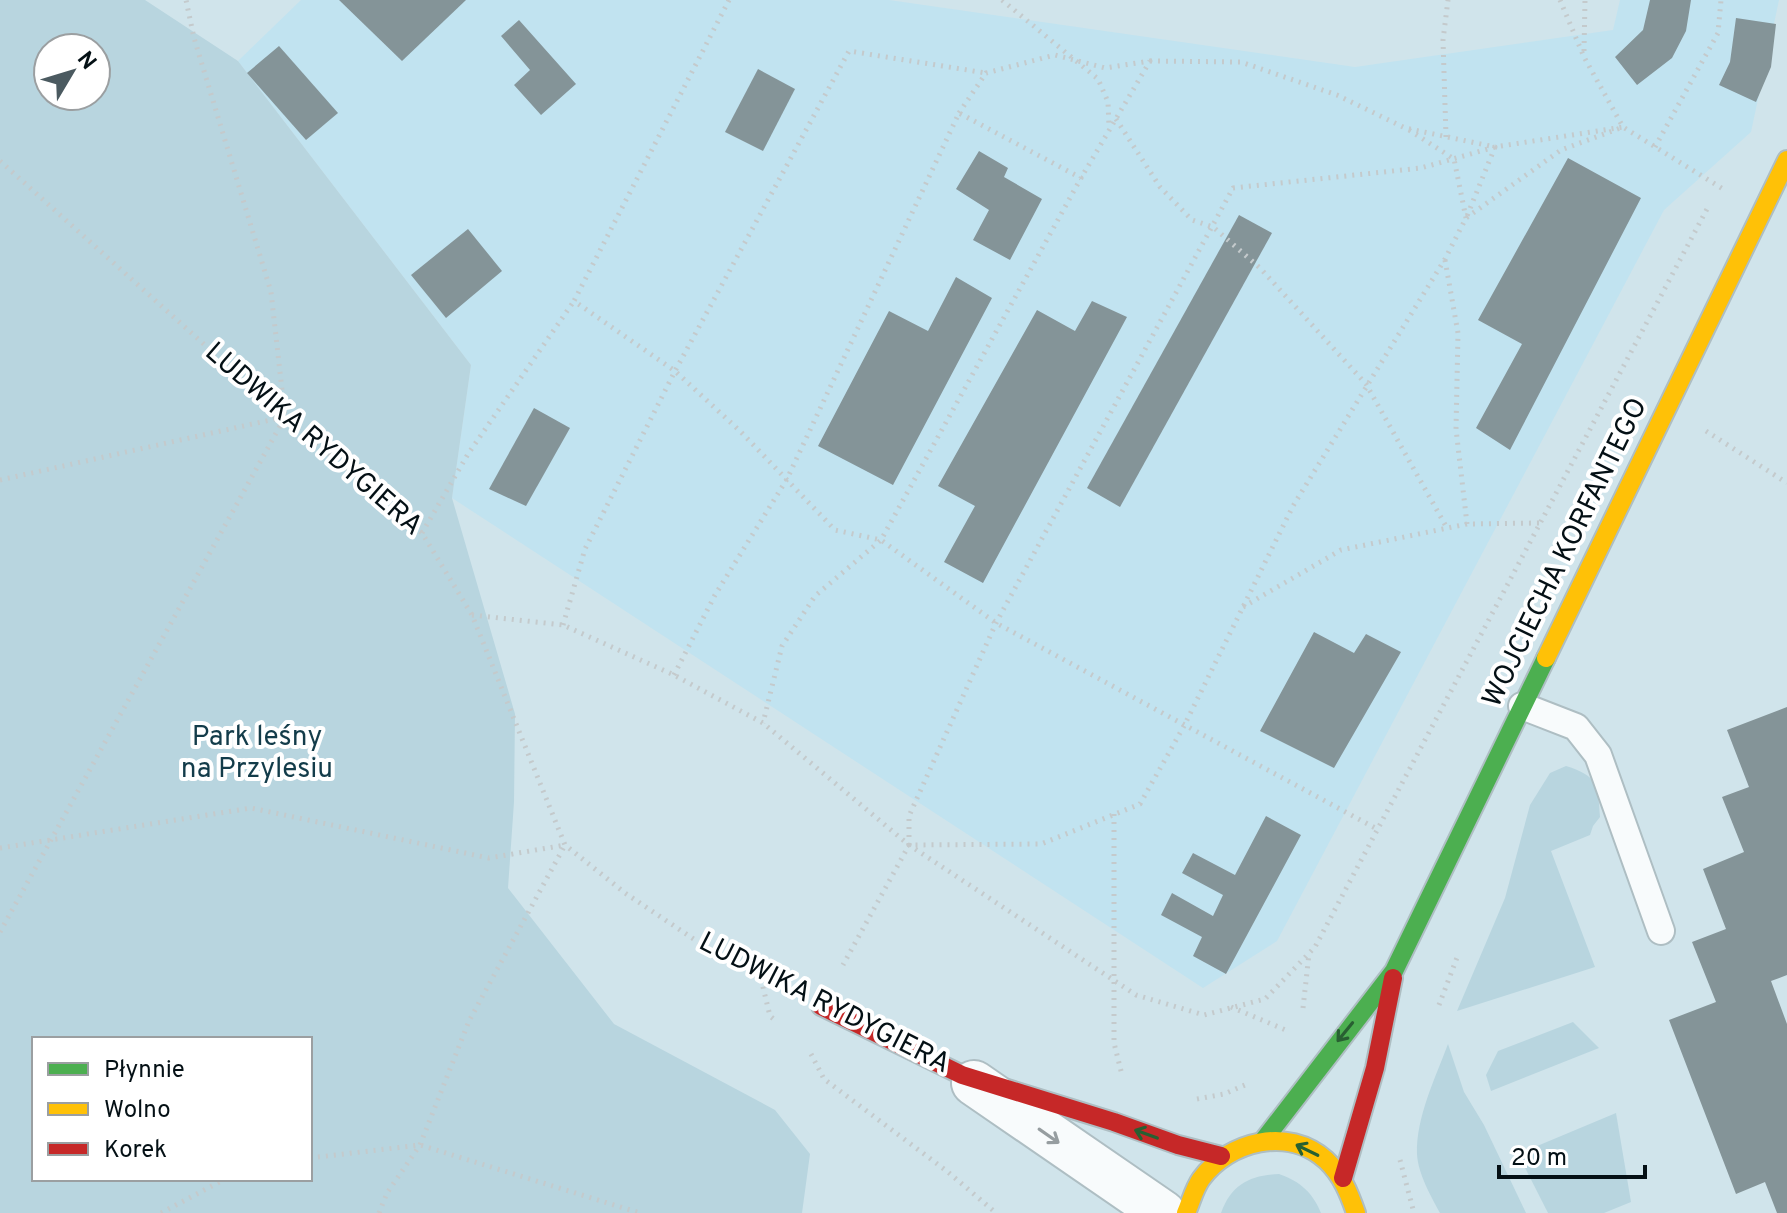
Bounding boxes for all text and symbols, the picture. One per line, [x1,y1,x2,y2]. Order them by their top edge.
north arrow [32,32,112,112]
text: N [70,47,101,76]
street label: LUDWIKA RYDYGIERA [197,335,429,545]
street label: WOJCIECHA KORFANTEGO [1475,392,1657,714]
park label: Park leśny na Przylesiu [181,720,333,788]
street label: LUDWIKA RYDYGIERA [692,925,956,1083]
one-way arrow [1336,1021,1354,1042]
legend [32,1037,312,1181]
text: Płynnie [104,1056,185,1086]
text: Wolno [104,1096,171,1126]
one-way arrow [1134,1126,1159,1140]
one-way arrow [1037,1128,1059,1144]
scale bar [1499,1129,1645,1179]
text: Korek [104,1136,167,1166]
one-way arrow [1295,1142,1319,1157]
text: 20 m [1511,1144,1567,1174]

